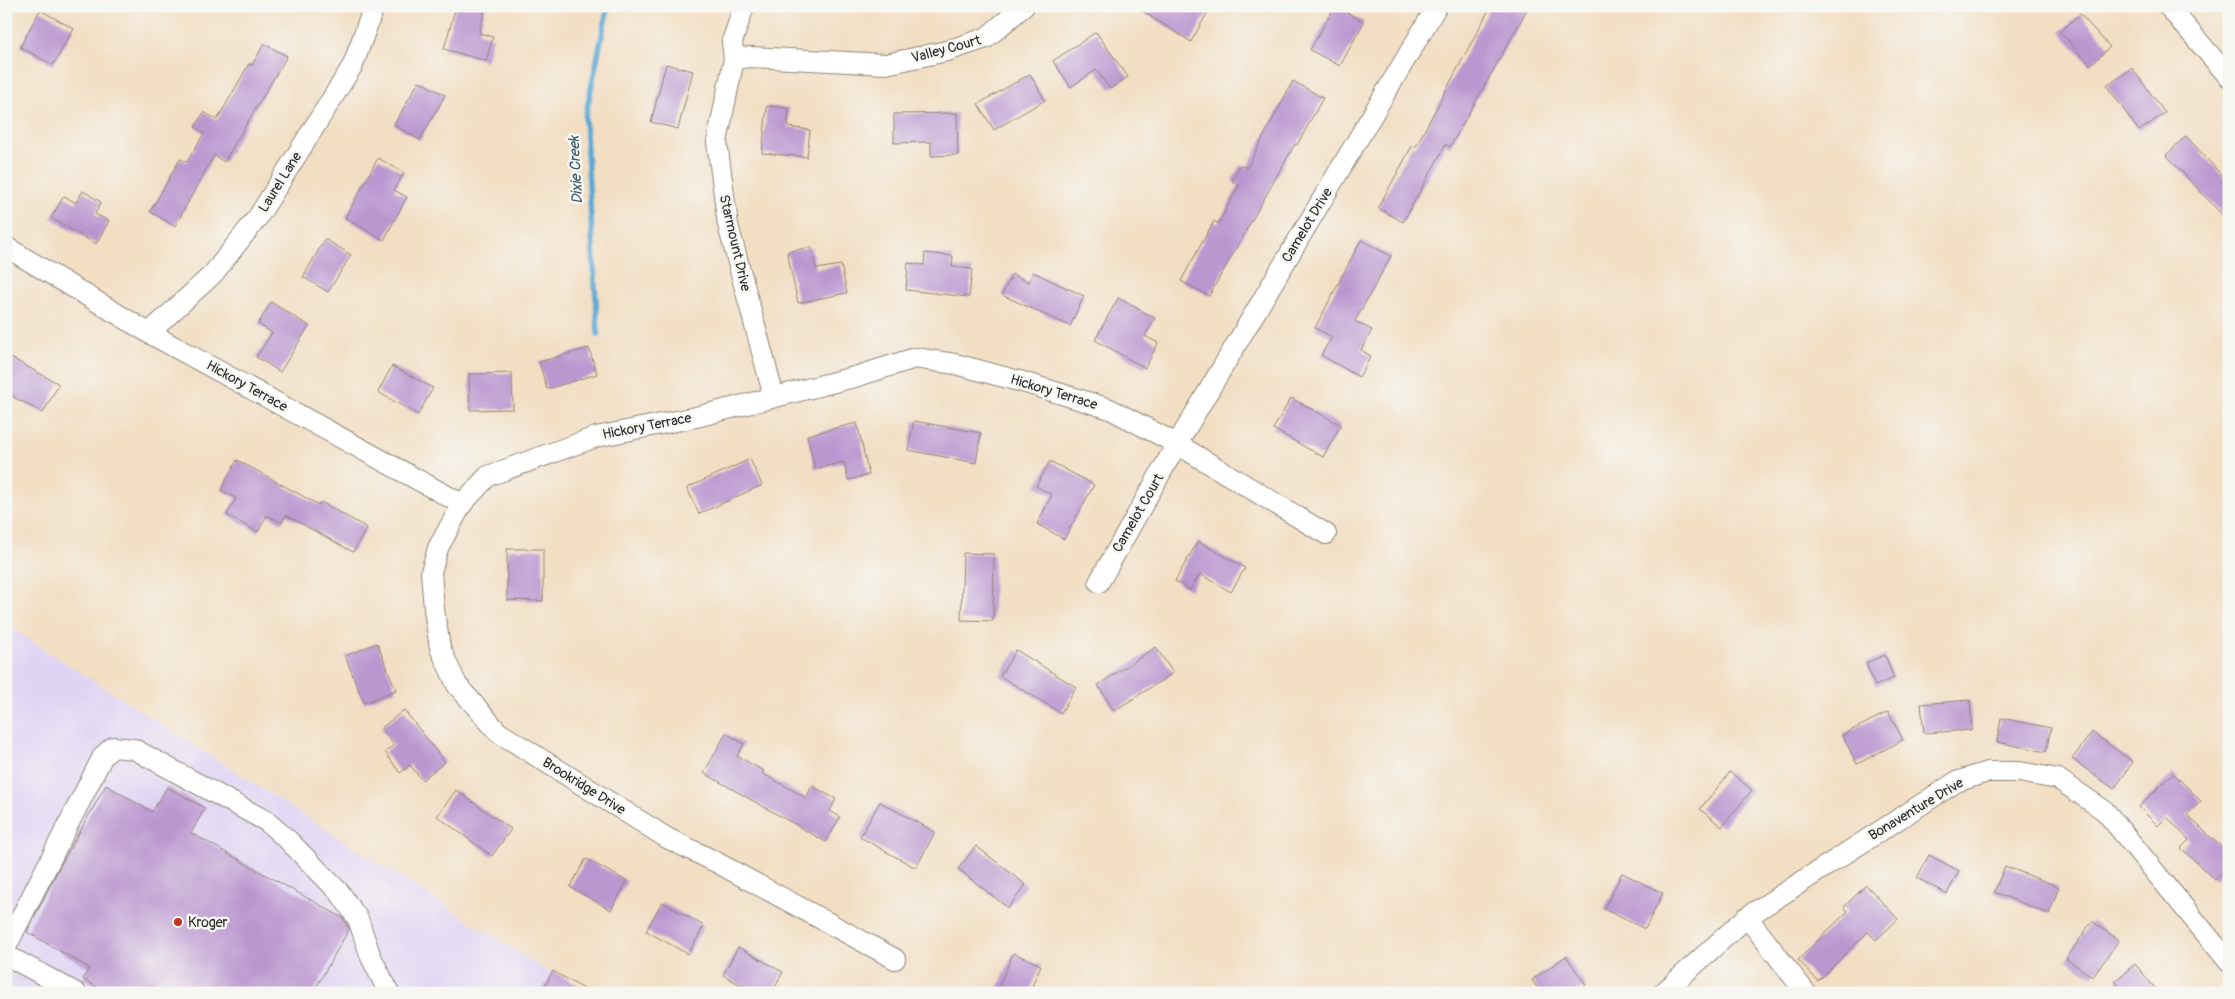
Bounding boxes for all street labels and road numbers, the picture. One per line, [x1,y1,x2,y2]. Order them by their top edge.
street label: Valley Court [909,31,983,66]
street label: Laurel Lane [255,149,305,215]
street label: Camelot Drive [1278,185,1336,265]
street label: Starmount Drive [716,193,754,293]
street label: Hickory Terrace [203,357,291,415]
street label: Hickory Terrace [1008,371,1100,413]
street label: Hickory Terrace [601,409,693,443]
street label: Camelot Court [1109,470,1168,555]
street label: Brookridge Drive [539,754,629,818]
street label: Bonaventure Drive [1865,774,1967,844]

